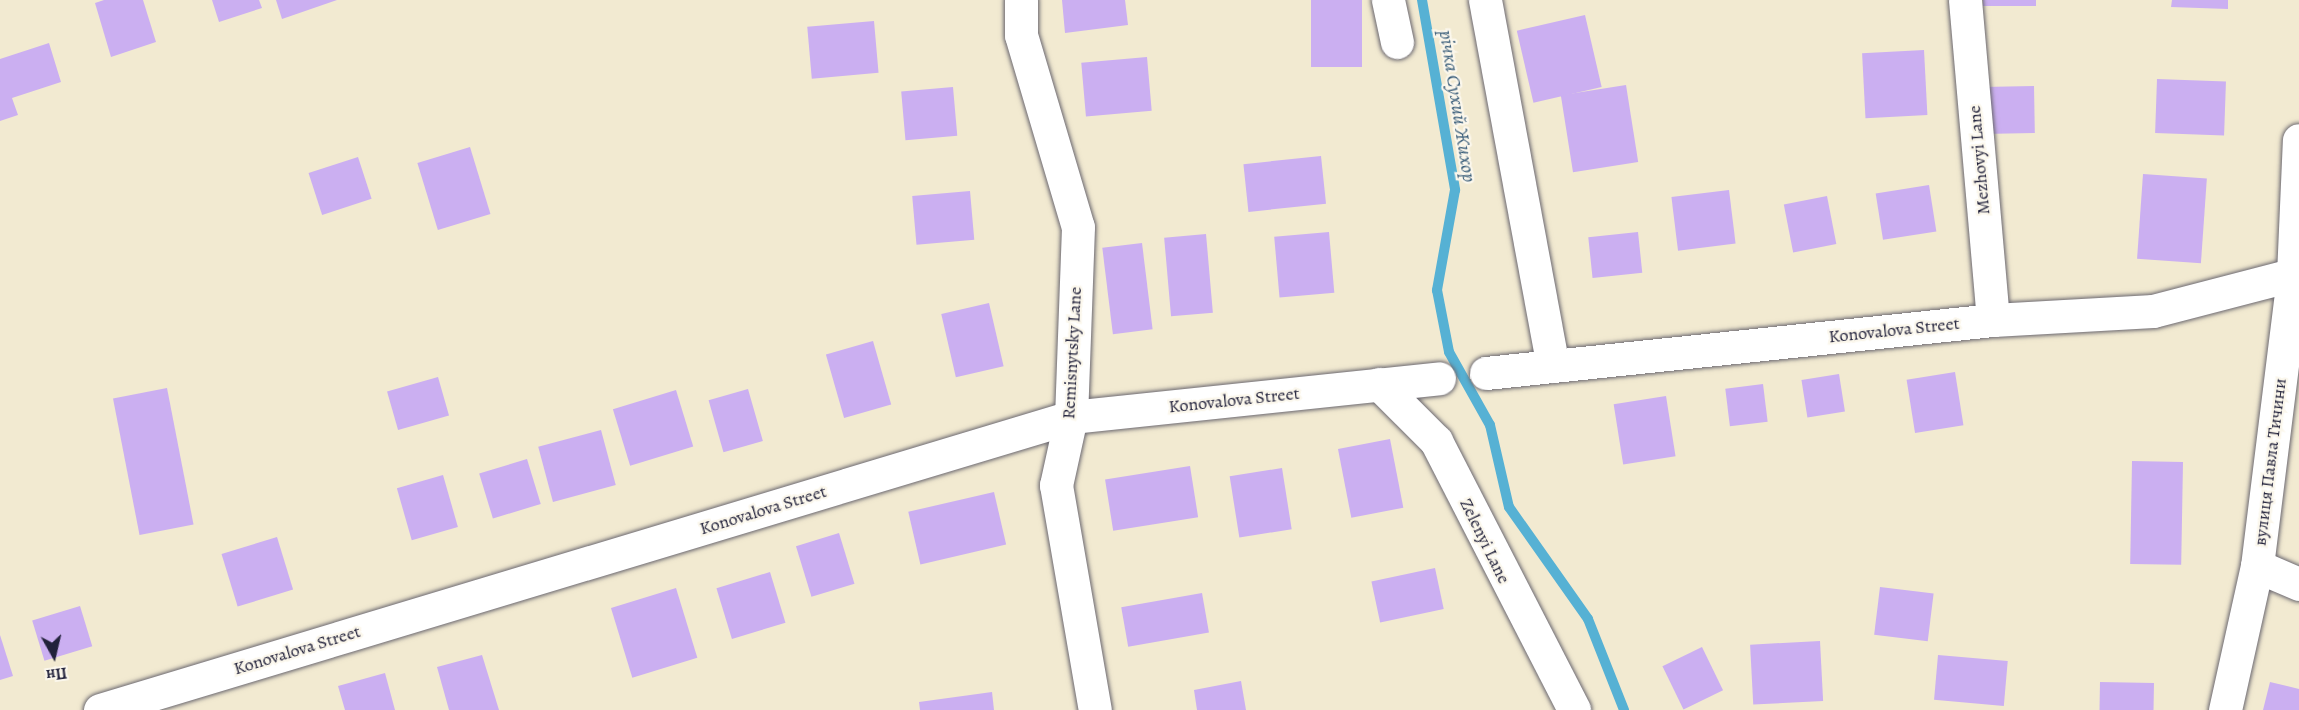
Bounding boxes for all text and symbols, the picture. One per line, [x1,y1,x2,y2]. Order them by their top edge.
water label: річка Сухий Жихор [1434,28,1482,184]
street label: Mezhovyi Lane [1963,104,1995,216]
street label: Remisnytsky Lane [1058,286,1086,420]
street label: Konovalova Street [1828,312,1960,348]
street label: вулиця Павла Тичини [2249,377,2291,547]
street label: Konovalova Street [1168,382,1300,418]
street label: Konovalova Street [697,480,829,540]
street label: Zelenyi Lane [1455,495,1515,587]
street label: Konovalova Street [231,620,363,680]
north arrow [24,626,84,686]
text: Пн [45,661,68,686]

